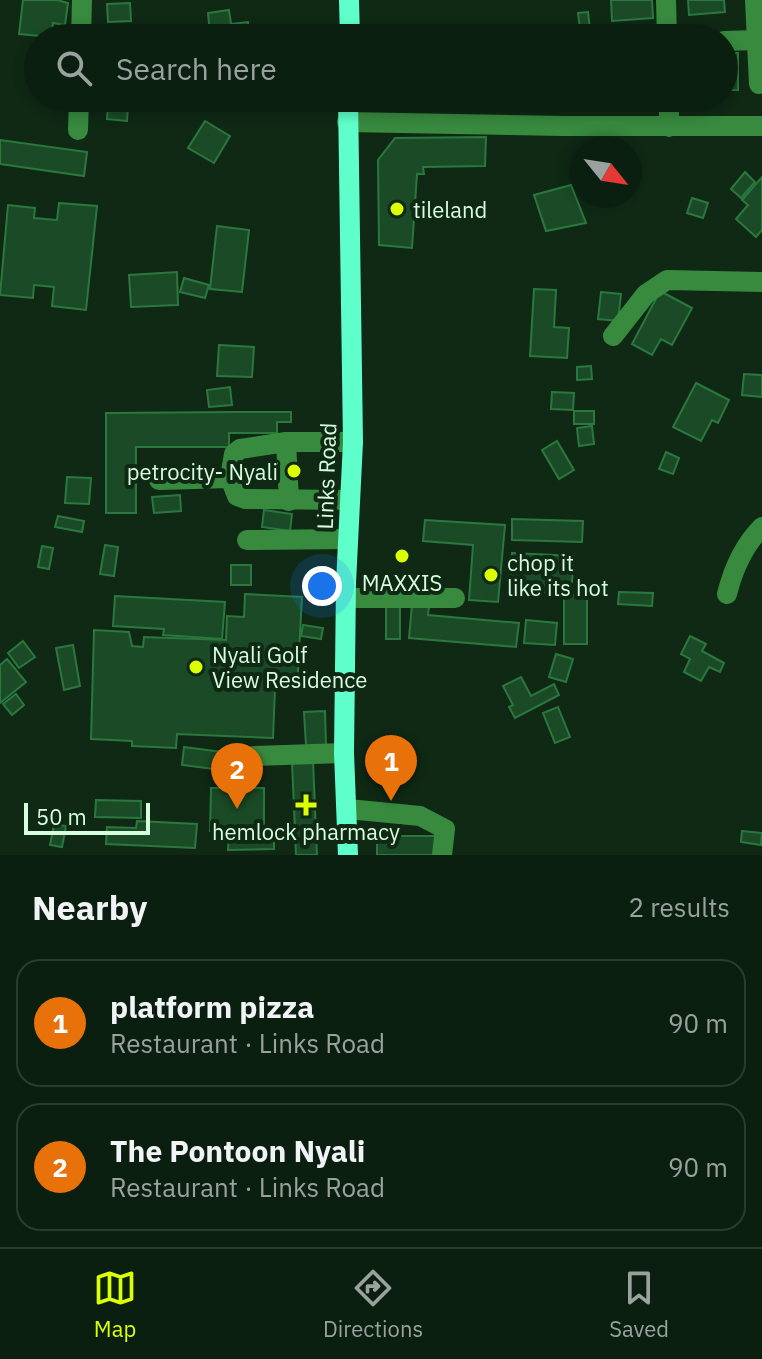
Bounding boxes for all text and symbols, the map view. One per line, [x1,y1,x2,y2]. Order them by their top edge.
search box [24,24,738,112]
icon: search [52,46,96,90]
text: Search here [116,49,277,88]
north arrow [570,136,642,208]
place label: tileland [413,195,487,224]
marker: tileland [388,200,406,218]
street label: Links Road [310,422,342,530]
place label: petrocity- Nyali [127,457,278,486]
marker: petrocity- Nyali [285,462,303,480]
marker: MAXXIS [393,547,411,565]
place label: chop it like its hot [507,548,609,602]
your location [302,566,342,606]
marker: chop it like its hot [482,566,500,584]
place label: MAXXIS [362,568,442,597]
place label: Nyali Golf View Residence [212,640,367,694]
marker: Nyali Golf View Residence [187,658,205,676]
pin: 1 [365,735,417,801]
pin: 2 [211,743,263,809]
marker: hemlock pharmacy [297,796,315,814]
scale bar [24,799,150,835]
text: 50 m [36,802,87,831]
place label: hemlock pharmacy [212,817,400,846]
text: Nearby [32,885,147,929]
text: 2 results [628,890,730,924]
text: platform pizza [110,987,314,1026]
text: 1 [52,1006,68,1040]
text: 90 m [668,1006,728,1040]
text: Restaurant · Links Road [110,1026,385,1060]
text: The Pontoon Nyali [110,1131,365,1170]
text: 2 [52,1150,68,1184]
text: 90 m [668,1150,728,1184]
text: Restaurant · Links Road [110,1170,385,1204]
tab: Map [93,1266,137,1343]
tab: Directions [323,1266,423,1343]
tab: Saved [609,1266,669,1343]

